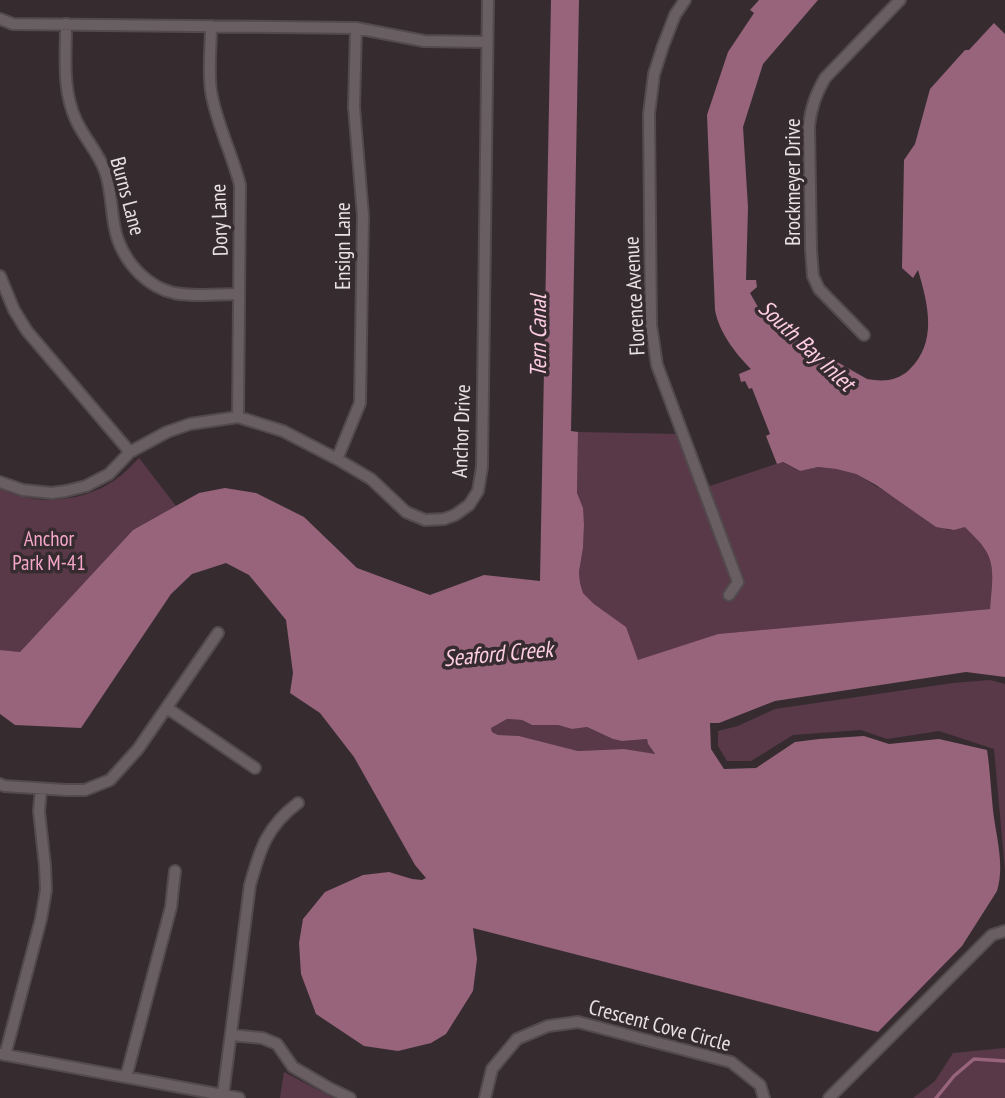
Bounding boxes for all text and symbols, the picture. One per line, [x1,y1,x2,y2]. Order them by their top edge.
street label: Brockmeyer Drive [779,118,806,246]
street label: Burns Lane [105,154,151,238]
street label: Dory Lane [204,183,234,257]
street label: Ensign Lane [329,202,356,290]
street label: Florence Avenue [617,236,651,356]
water label: Tern Canal [523,292,552,377]
water label: South Bay Inlet [753,293,863,399]
street label: Anchor Drive [446,384,476,478]
park label: Anchor Park M-41 [12,525,86,576]
water label: Seaford Creek [442,634,557,672]
street label: Crescent Cove Circle [586,993,734,1057]

